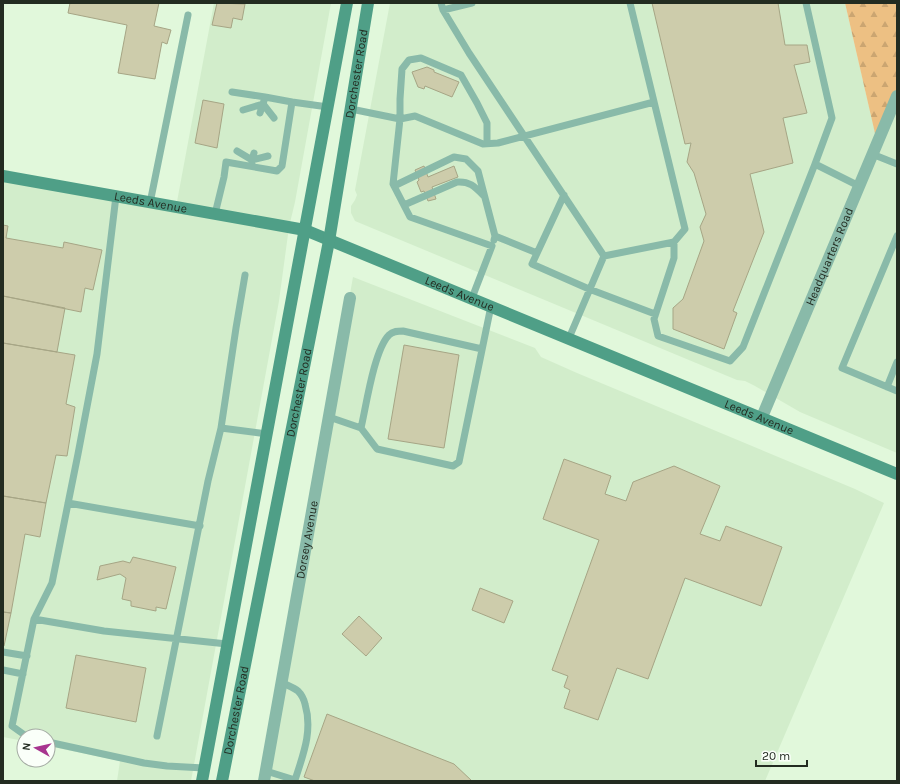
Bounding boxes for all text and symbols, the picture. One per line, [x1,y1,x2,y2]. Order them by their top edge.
street label: Dorchester Road [342,28,371,119]
street label: Leeds Avenue [113,189,188,216]
street label: Headquarters Road [803,205,856,308]
street label: Leeds Avenue [423,273,496,314]
street label: Dorchester Road [283,347,315,438]
street label: Leeds Avenue [722,397,796,438]
street label: Dorsey Avenue [293,500,321,580]
street label: Dorchester Road [220,665,252,756]
north arrow [16,728,56,768]
text: N [20,742,34,751]
scale bar [756,742,807,768]
text: 20 m [762,749,790,763]

